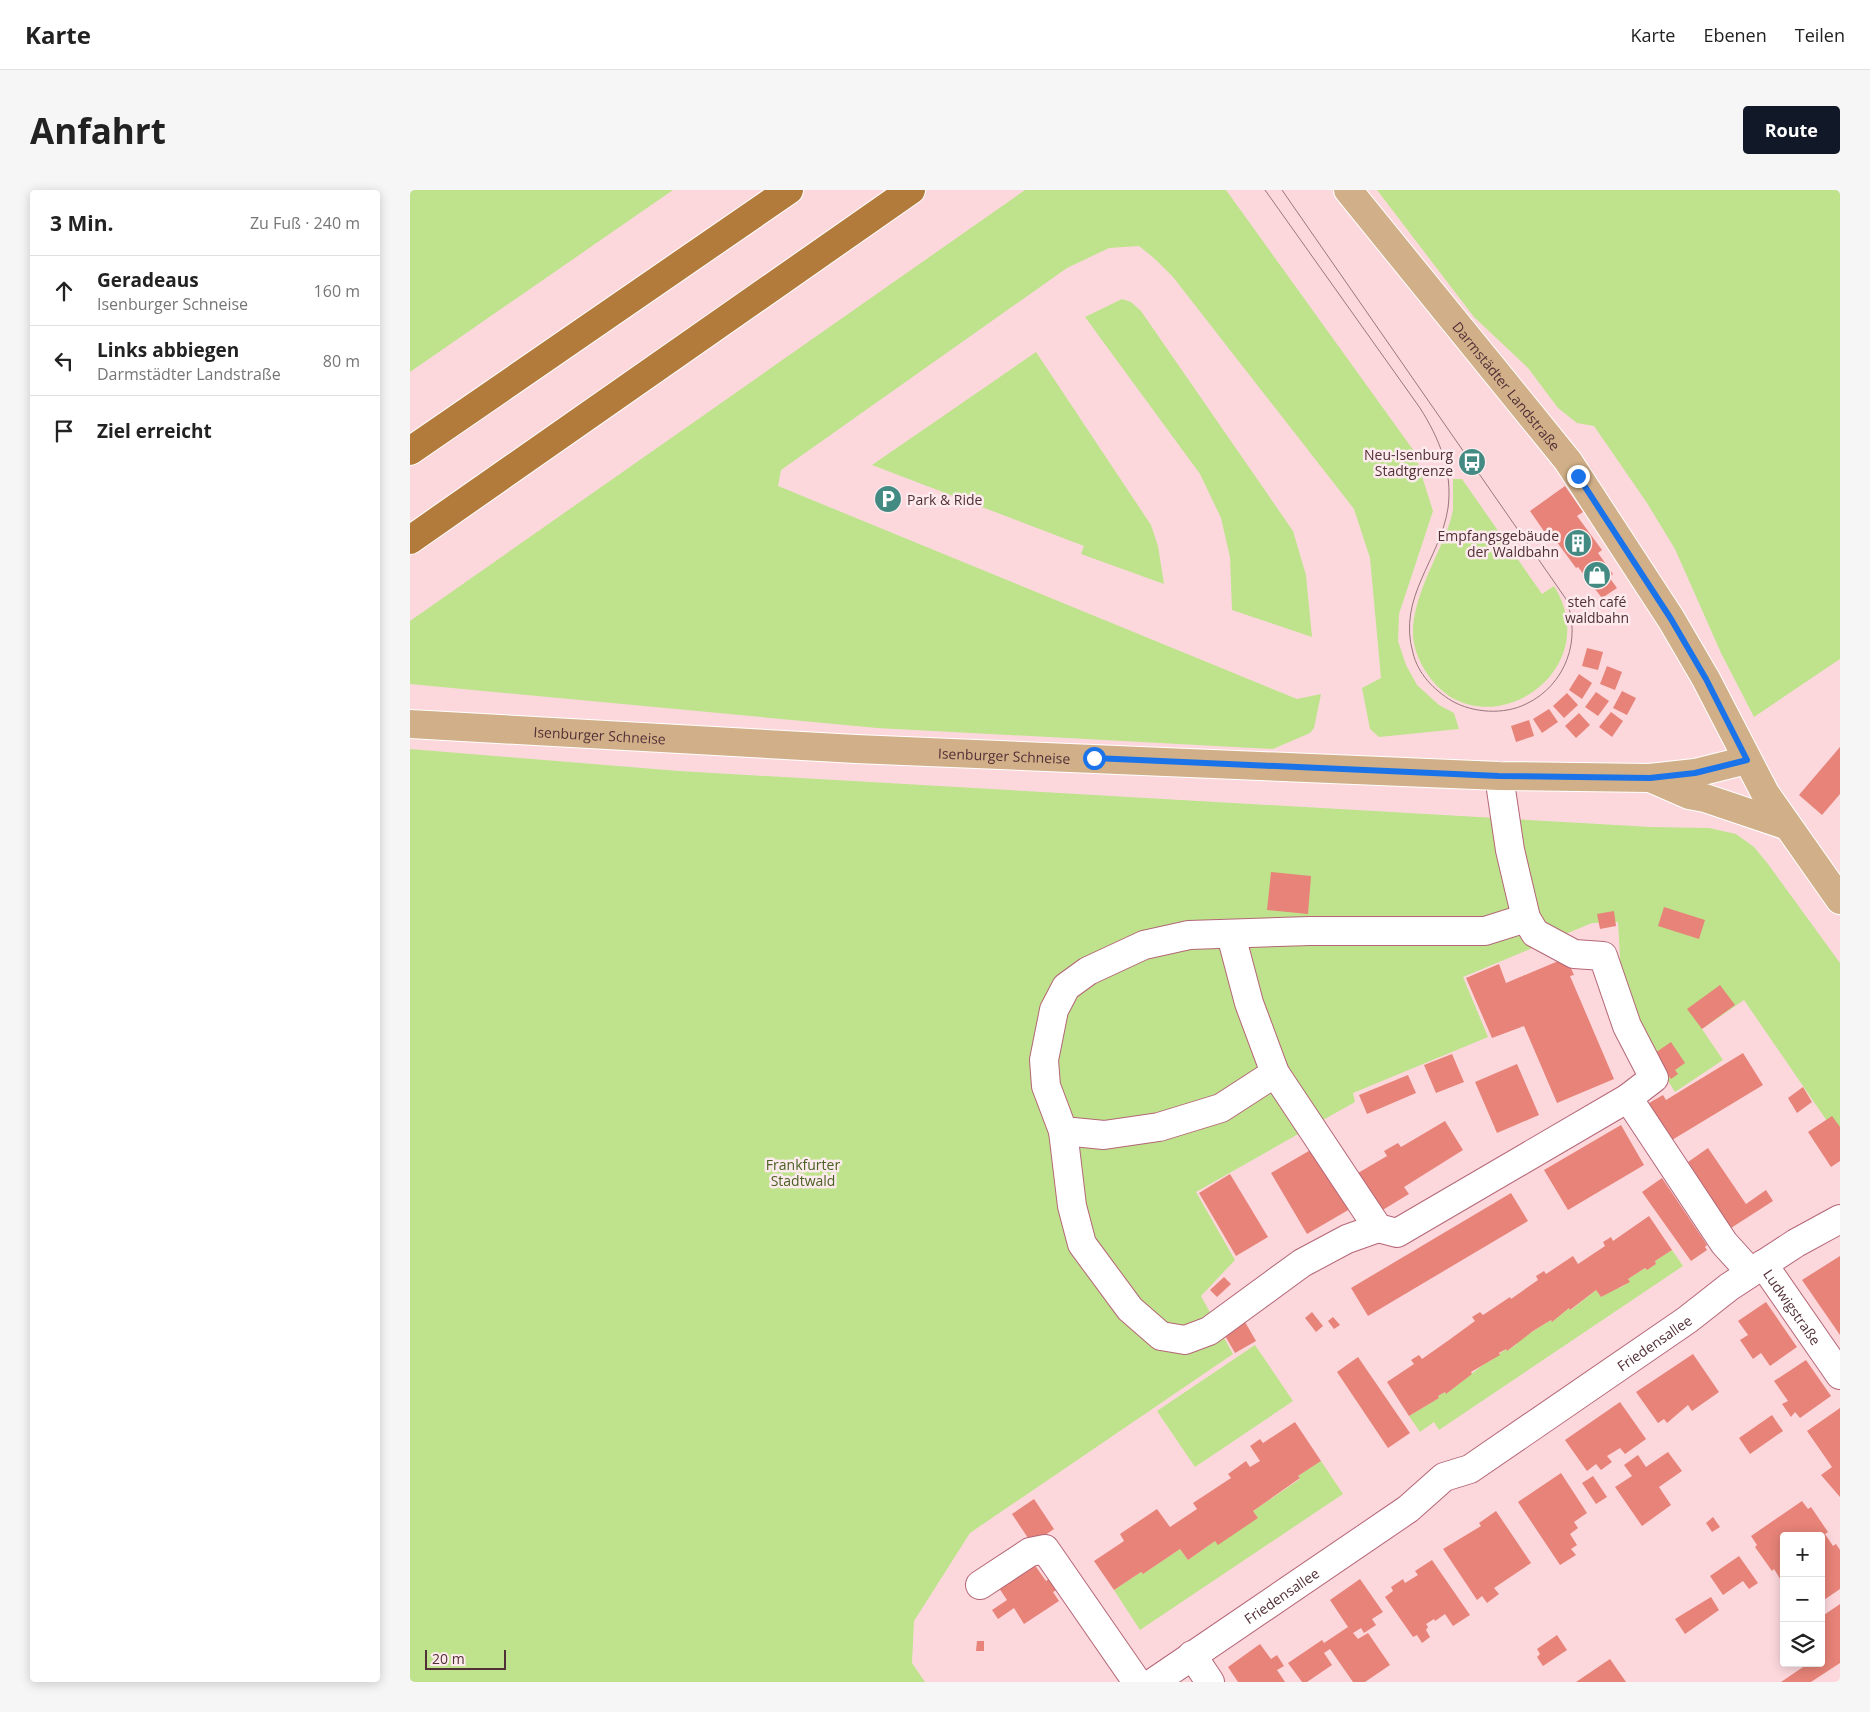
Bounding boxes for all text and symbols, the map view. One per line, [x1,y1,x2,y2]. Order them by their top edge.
text: Karte [25,18,91,51]
text: Karte [1631,23,1675,47]
text: Ebenen [1703,23,1767,47]
text: Teilen [1795,23,1845,47]
button: Route [1743,106,1840,154]
text: Anfahrt [30,107,166,154]
text: 3 Min. [50,209,113,237]
text: Zu Fuß · 240 m [250,212,360,234]
text: Geradeaus [97,267,199,293]
icon: ahead [50,277,78,305]
text: 160 m [314,280,360,302]
text: Isenburger Schneise [97,293,248,315]
street label: Darmstädter Landstraße [1449,317,1565,454]
text: Links abbiegen [97,337,239,363]
icon: left [50,347,78,375]
text: 80 m [323,350,360,372]
text: Darmstädter Landstraße [97,363,281,385]
icon: arrive [50,417,78,445]
text: Ziel erreicht [97,418,212,444]
place label: Neu-Isenburg Stadtgrenze [1364,445,1453,480]
bus stop icon: Neu-Isenburg Stadtgrenze [1457,447,1487,477]
route end [1567,465,1590,488]
parking icon: Park & Ride [873,484,903,514]
place label: Park & Ride [907,490,982,509]
place label: Empfangsgebäude der Waldbahn [1438,526,1559,561]
building icon: Empfangsgebäude der Waldbahn [1563,528,1593,558]
shop icon: steh café waldbahn [1582,560,1612,590]
place label: steh café waldbahn [1565,592,1629,627]
street label: Isenburger Schneise [533,721,666,748]
street label: Isenburger Schneise [938,743,1071,767]
route start [1083,747,1106,770]
park label: Frankfurter Stadtwald [766,1155,840,1190]
street label: Ludwigstraße [1760,1265,1826,1349]
street label: Friedensallee [1613,1310,1695,1375]
map controls [1780,1532,1825,1667]
button: + [1780,1532,1825,1577]
street label: Friedensallee [1240,1563,1323,1628]
button: − [1780,1577,1825,1622]
button: layers [1780,1622,1825,1667]
scale bar [425,1647,506,1670]
text: 20 m [432,1649,465,1668]

